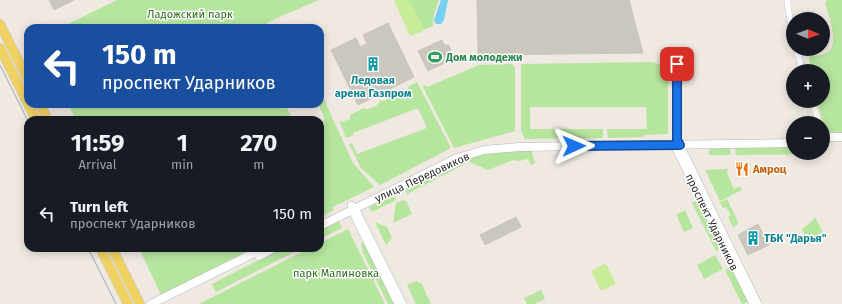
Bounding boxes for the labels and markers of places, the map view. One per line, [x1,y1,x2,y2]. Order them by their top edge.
pin [660,47,694,81]
sports icon: Дом молодежи [427,49,443,65]
place label: Дом молодежи [445,51,522,64]
building icon: Ледовая арена Газпром [365,56,381,72]
place label: Ледовая арена Газпром [335,74,412,100]
restaurant icon: Амроц [734,161,750,177]
place label: Амроц [752,163,787,176]
building icon: ТБК "Дарья" [745,230,761,246]
place label: ТБК "Дарья" [764,232,827,245]

